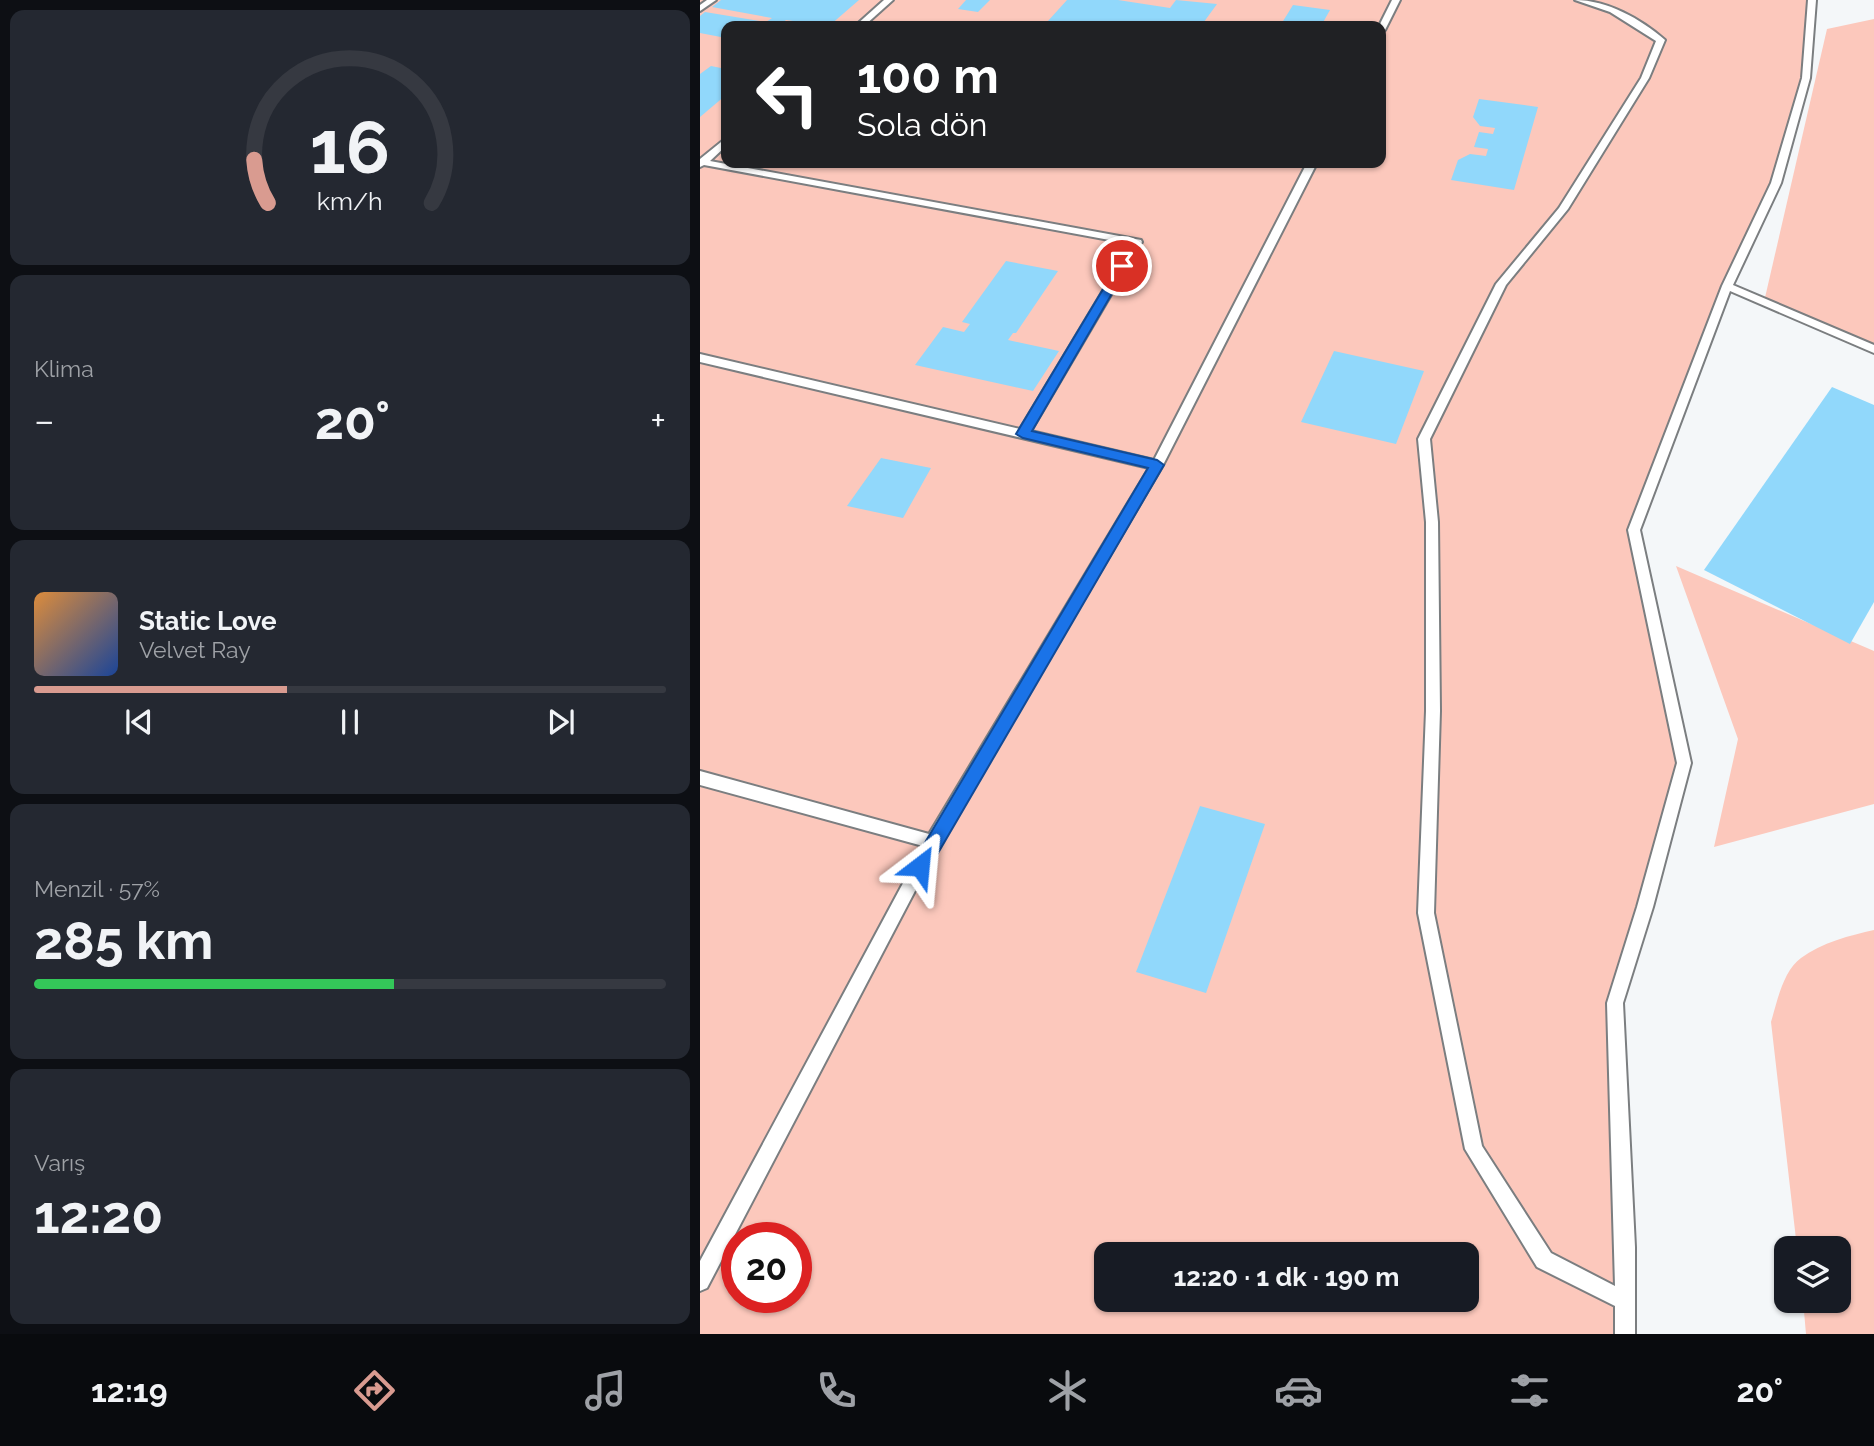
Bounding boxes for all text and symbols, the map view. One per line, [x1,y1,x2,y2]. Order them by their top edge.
text: 100 m [857,47,999,104]
icon: left [742,49,833,140]
text: 16 [310,106,390,191]
text: Sola dön [857,106,987,143]
text: km/h [317,186,383,216]
pin [1092,236,1152,296]
icon: arrive [1103,247,1141,285]
text: Klima [34,355,94,382]
text: 20° [315,390,390,451]
text: − [34,398,54,443]
text: + [650,398,666,443]
text: Static Love [139,606,277,636]
text: Velvet Ray [139,636,251,663]
icon: previous [120,703,158,741]
icon: pause [331,703,369,741]
icon: next [542,703,580,741]
position arrow [883,829,957,903]
text: Menzil · 57% [34,875,160,902]
text: 285 km [34,910,213,971]
text: Varış [34,1149,85,1176]
text: 12:20 [34,1184,163,1245]
speed limit sign: 20 [721,1222,812,1313]
map controls [1774,1236,1851,1313]
button: layers [1774,1236,1851,1313]
text: 12:20 · 1 dk · 190 m [1173,1262,1400,1292]
icon: directions [350,1366,399,1415]
icon: music [581,1366,630,1415]
icon: phone [812,1366,861,1415]
icon: climate [1043,1366,1092,1415]
icon: car [1274,1366,1323,1415]
icon: filters [1505,1366,1554,1415]
text: 12:19 [91,1372,167,1409]
text: 20° [1736,1372,1783,1409]

